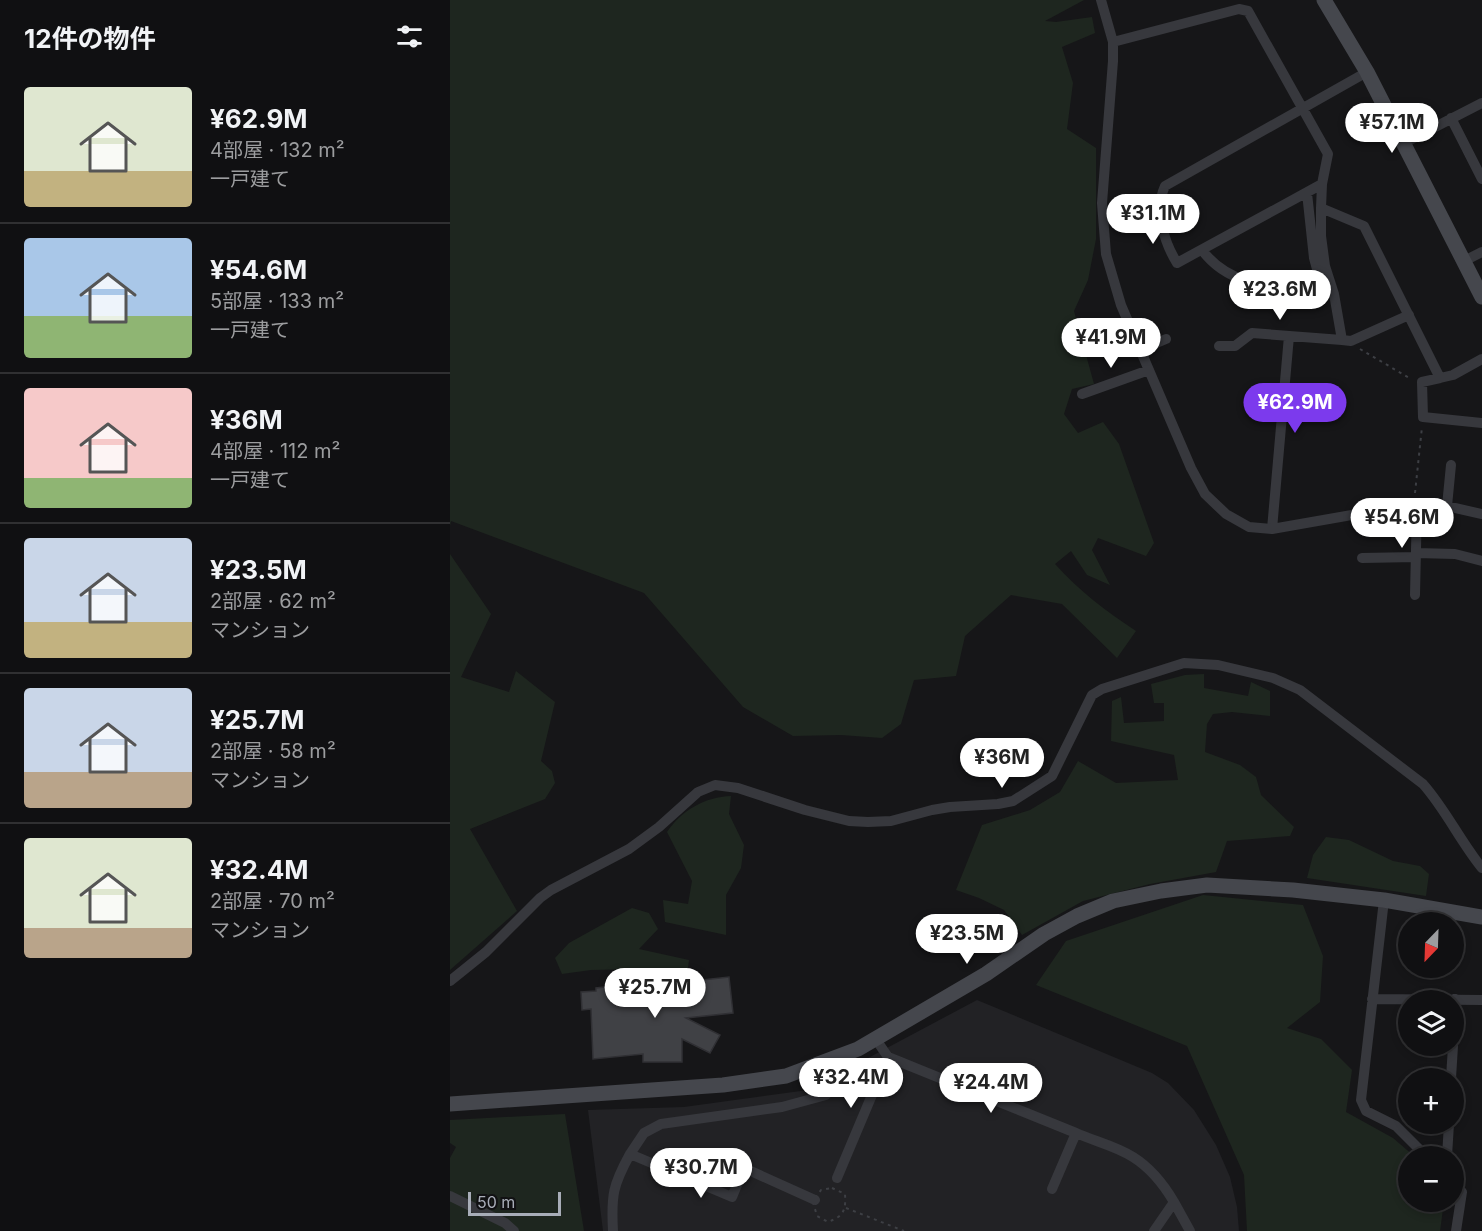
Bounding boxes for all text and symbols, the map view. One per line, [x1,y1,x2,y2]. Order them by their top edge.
icon: filters [393,20,426,53]
text: 12件の物件 [24,23,156,54]
text: ¥62.9M [210,103,308,134]
pin: ¥57.1M [1343,103,1441,154]
text: ¥57.1M [1359,110,1425,134]
icon: home [72,111,144,183]
text: 4部屋 · 132 m² [210,138,345,162]
text: 一戸建て [210,167,290,191]
pin: ¥31.1M [1104,194,1202,245]
text: ¥31.1M [1120,201,1186,225]
text: ¥54.6M [210,254,307,285]
icon: home [72,262,144,334]
pin: ¥23.6M [1231,270,1329,321]
text: ¥23.6M [1243,277,1317,301]
text: 5部屋 · 133 m² [210,289,344,313]
text: 一戸建て [210,318,290,342]
pin: ¥41.9M [1062,318,1160,369]
text: ¥41.9M [1076,325,1146,349]
pin: ¥62.9M [1246,383,1344,434]
text: ¥62.9M [1257,390,1333,414]
text: ¥36M [210,404,283,435]
icon: home [72,412,144,484]
text: 4部屋 · 112 m² [210,439,340,463]
text: 一戸建て [210,468,290,492]
pin: ¥54.6M [1353,498,1451,549]
text: ¥54.6M [1365,505,1439,529]
text: ¥23.5M [210,554,307,585]
icon: home [72,562,144,634]
text: 2部屋 · 62 m² [210,589,336,613]
text: マンション [210,618,310,642]
text: ¥25.7M [210,704,305,735]
icon: home [72,712,144,784]
pin: ¥36M [966,738,1038,789]
text: 2部屋 · 58 m² [210,739,336,763]
text: ¥36M [974,745,1030,769]
text: マンション [210,768,310,792]
text: ¥32.4M [210,854,308,885]
icon: home [72,862,144,934]
text: 2部屋 · 70 m² [210,889,335,913]
north arrow [1398,912,1464,978]
map controls [1398,912,1464,1212]
pin: ¥23.5M [918,914,1016,965]
text: マンション [210,918,310,942]
text: ¥23.5M [930,921,1004,945]
pin: ¥25.7M [606,968,704,1019]
text: ¥25.7M [619,975,691,999]
button: layers [1398,990,1464,1056]
pin: ¥32.4M [802,1058,900,1109]
pin: ¥24.4M [942,1063,1040,1114]
text: ¥32.4M [813,1065,889,1089]
button: + [1398,1068,1464,1134]
text: ¥24.4M [953,1070,1029,1094]
button: − [1398,1146,1464,1212]
pin: ¥30.7M [652,1148,750,1199]
text: ¥30.7M [664,1155,738,1179]
scale bar [468,1189,561,1216]
text: 50 m [477,1192,515,1212]

